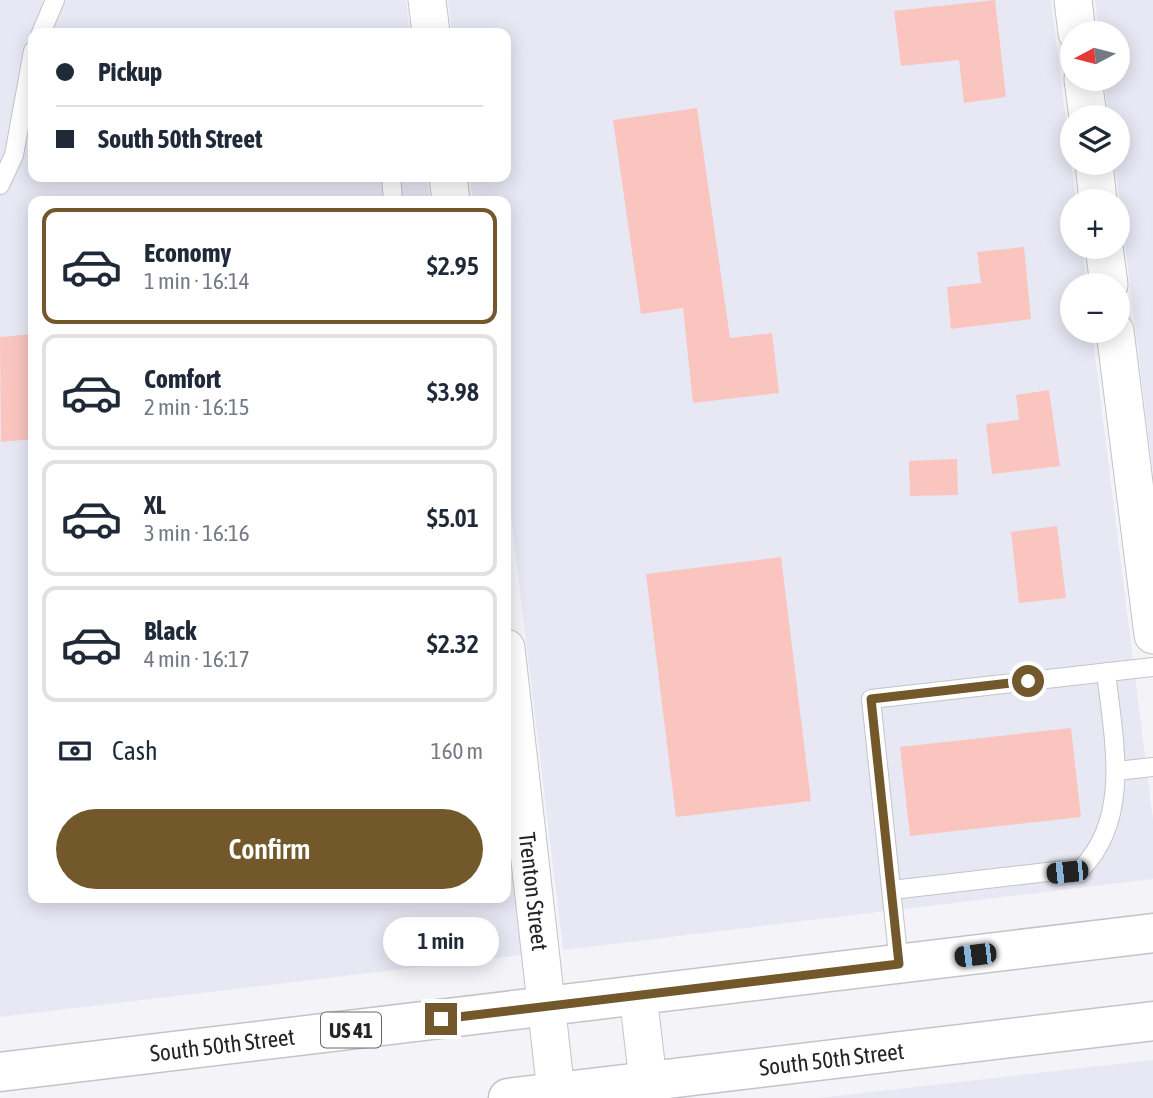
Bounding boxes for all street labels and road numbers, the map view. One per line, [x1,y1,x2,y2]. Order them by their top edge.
street label: Trenton Street [514,831,553,952]
road number: US 41 [321,1012,381,1048]
street label: South 50th Street [149,1024,296,1067]
street label: South 50th Street [758,1038,906,1081]

